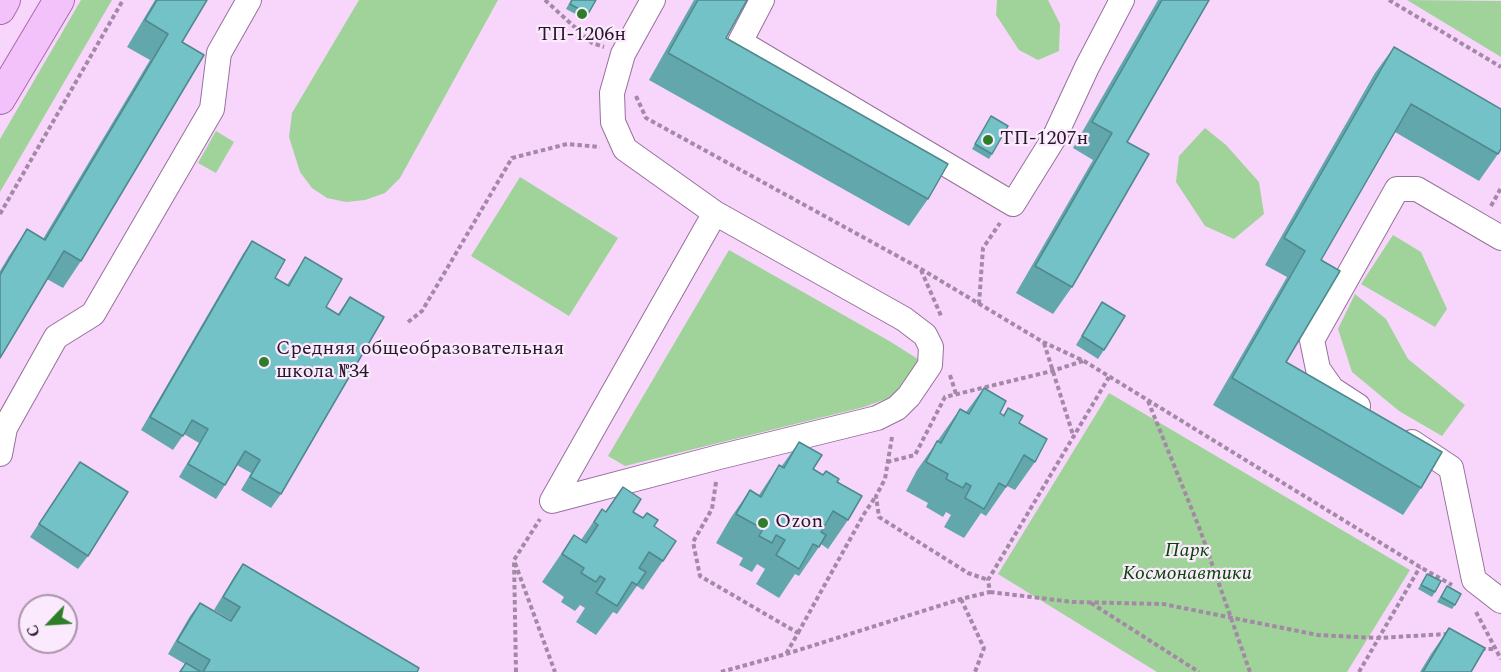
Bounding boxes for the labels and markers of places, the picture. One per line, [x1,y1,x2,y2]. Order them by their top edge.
marker: ТП-1206н [575,7,589,21]
place label: ТП-1206н [538,24,626,48]
place label: ТП-1207н [1000,128,1088,152]
marker: ТП-1207н [981,133,995,147]
place label: Средняя общеобразовательная школа №34 [276,338,564,385]
marker: Средняя общеобразовательная школа №34 [257,355,271,369]
place label: Ozon [775,511,823,535]
marker: Ozon [756,516,770,530]

